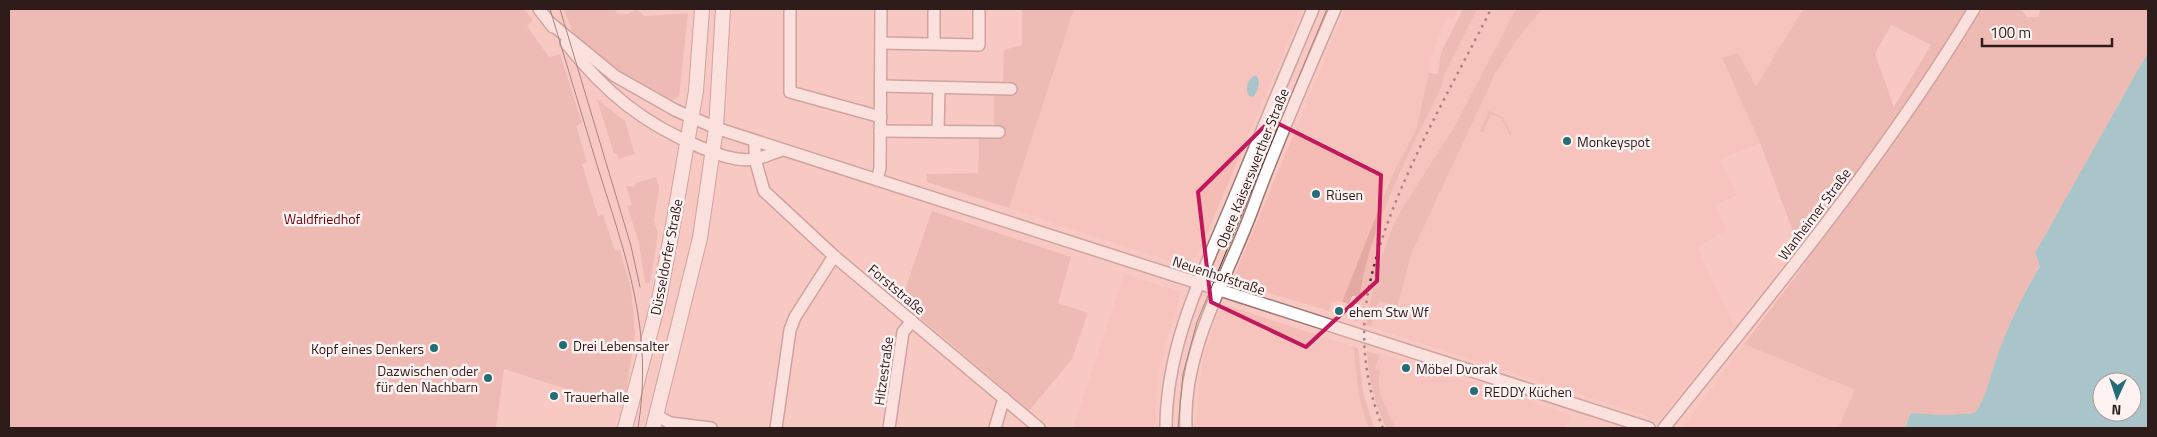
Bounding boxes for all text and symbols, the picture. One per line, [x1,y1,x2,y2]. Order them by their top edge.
scale bar [1982,15,2112,47]
text: 100 m [1990,21,2031,44]
street label: Obere Kaiserswerther Straße [1210,85,1294,251]
place label: Monkeyspot [1577,131,1650,152]
marker: Monkeyspot [1561,135,1573,147]
street label: Wanheimer Straße [1772,164,1856,264]
place label: Rüsen [1326,184,1363,205]
marker: Rüsen [1310,188,1322,200]
street label: Düsseldorfer Straße [644,197,688,317]
park label: Waldfriedhof [284,208,361,229]
street label: Neuenhofstraße [1170,250,1268,300]
street label: Forststraße [864,259,930,319]
place label: ehem Stw Wf [1349,301,1429,322]
marker: ehem Stw Wf [1333,305,1345,317]
place label: Drei Lebensalter [573,335,669,356]
street label: Hitzestraße [868,335,898,407]
place label: Kopf eines Denkers [311,338,424,359]
marker: Drei Lebensalter [557,339,569,351]
marker: Kopf eines Denkers [428,342,440,354]
place label: Möbel Dvorak [1416,358,1498,379]
place label: Dazwischen oder für den Nachbarn [376,360,478,397]
marker: Möbel Dvorak [1400,362,1412,374]
marker: Dazwischen oder für den Nachbarn [482,372,494,384]
north arrow [2092,372,2142,422]
place label: REDDY Küchen [1484,381,1572,402]
marker: REDDY Küchen [1468,385,1480,397]
place label: Trauerhalle [564,386,629,407]
marker: Trauerhalle [548,390,560,402]
text: N [2111,400,2122,421]

